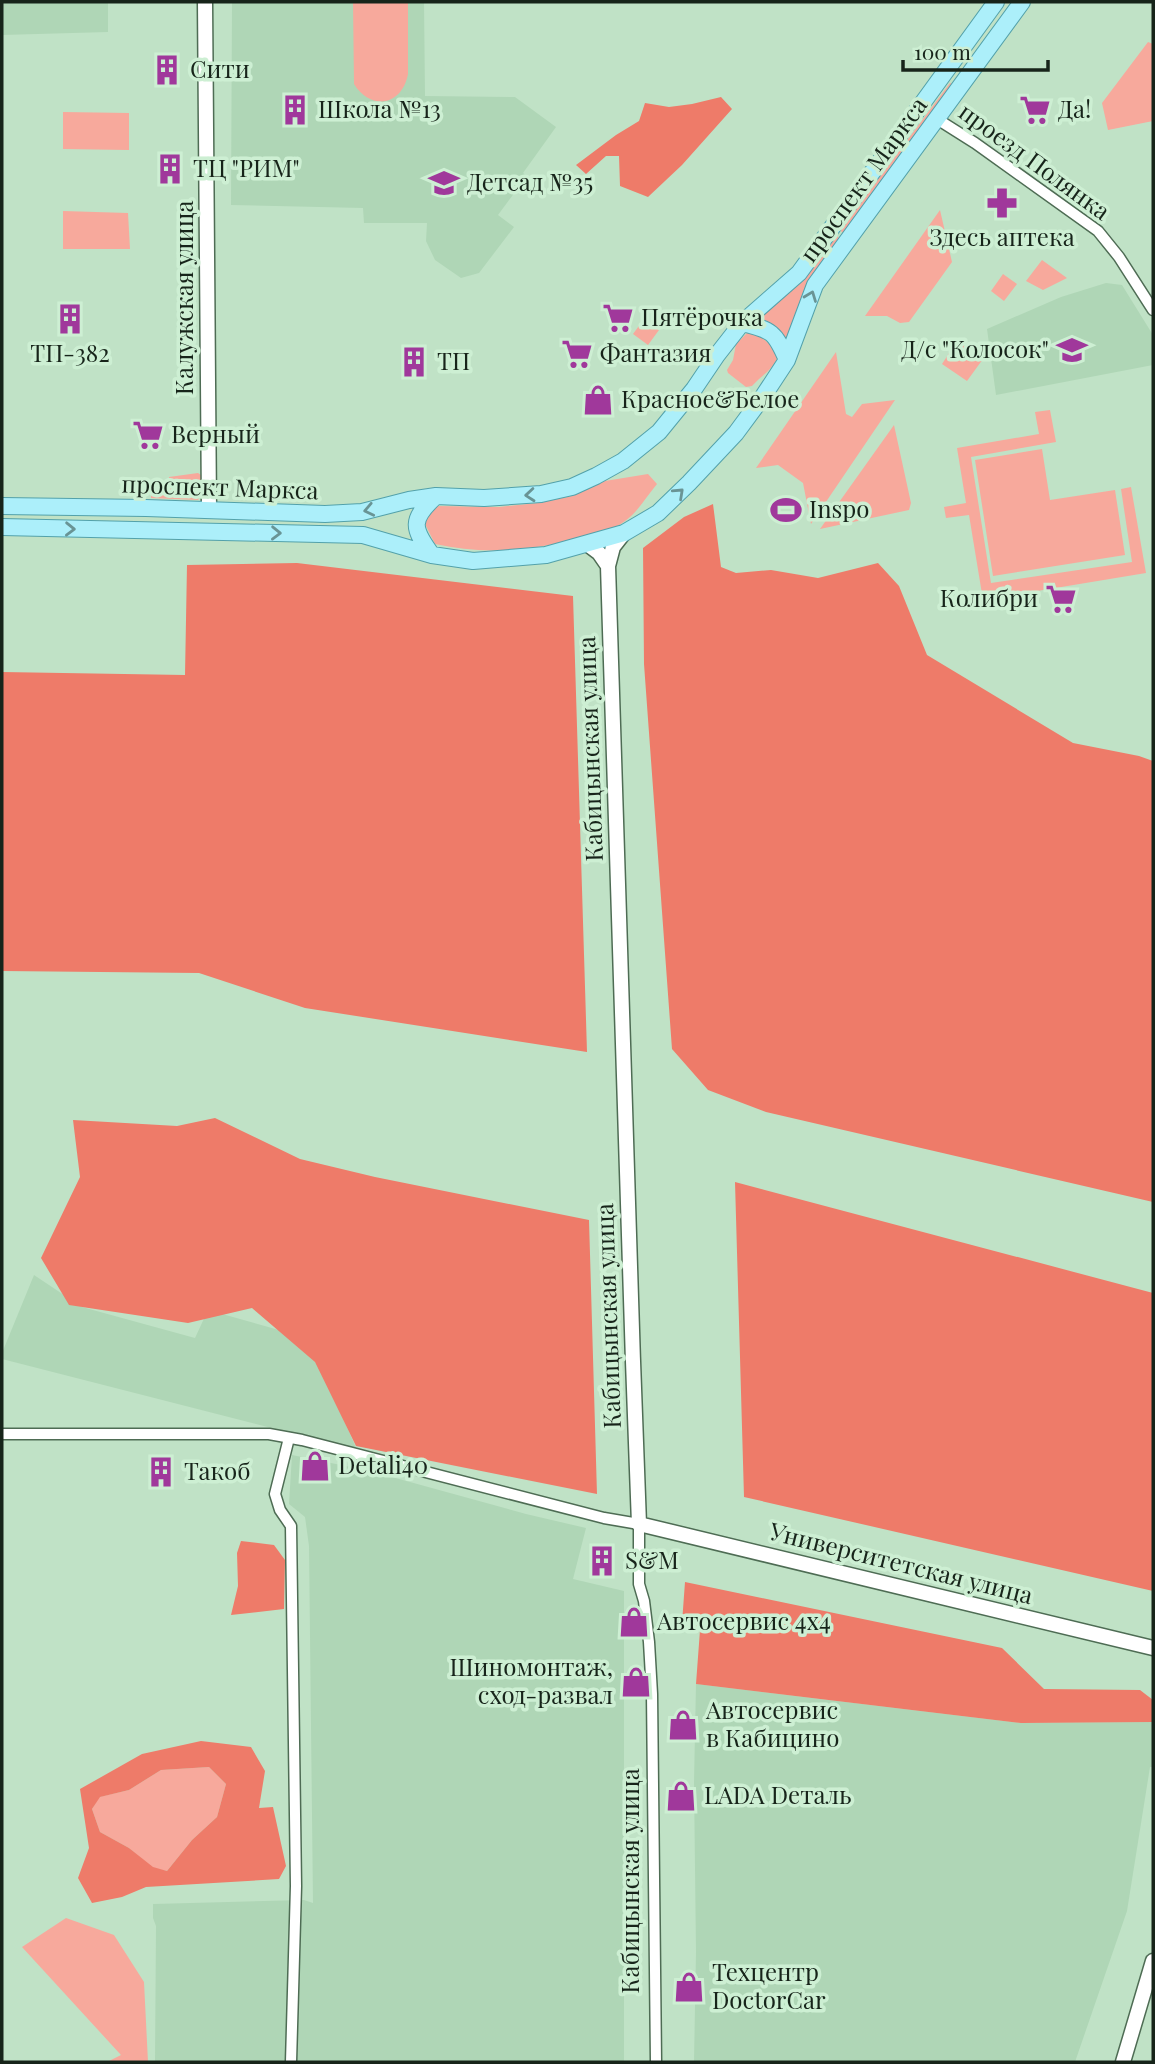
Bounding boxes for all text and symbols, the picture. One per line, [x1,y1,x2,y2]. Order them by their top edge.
scale bar [903,28,1048,72]
text: 100 m [914,37,971,65]
place label: Сити [190,52,250,84]
building icon: Сити [150,53,184,87]
street label: проспект Маркса [792,90,933,268]
place label: Школа №13 [318,92,441,124]
place label: Да! [1058,92,1091,124]
building icon: Школа №13 [278,93,312,127]
supermarket icon: Да! [1018,93,1052,127]
street label: проезд Полянка [953,95,1117,226]
place label: ТЦ "РИМ" [193,151,300,183]
building icon: ТЦ "РИМ" [153,152,187,186]
place label: Детсад №35 [467,165,593,197]
school or university icon: Детсад №35 [427,166,461,200]
pharmacy icon: Здесь аптека [985,186,1019,220]
street label: Калужская улица [167,201,199,395]
place label: Здесь аптека [929,220,1075,252]
one-way arrow [803,291,817,303]
place label: Пятёрочка [641,300,763,332]
supermarket icon: Пятёрочка [601,301,635,335]
building icon: ТП-382 [53,302,87,336]
place label: Д/с "Колосок" [901,332,1049,364]
school or university icon: Д/с "Колосок" [1055,333,1089,367]
place label: ТП-382 [30,336,110,368]
place label: Фантазия [600,336,711,368]
supermarket icon: Фантазия [560,337,594,371]
place label: ТП [437,344,470,376]
building icon: ТП [397,345,431,379]
place label: Красное&Белое [621,382,799,414]
shop icon: Красное&Белое [581,383,615,417]
place label: Верный [171,417,260,449]
supermarket icon: Верный [131,418,165,452]
street label: проспект Маркса [121,467,319,505]
one-way arrow [525,487,536,502]
one-way arrow [670,489,683,501]
place label: Inspo [809,492,869,524]
sports icon: Inspo [769,493,803,527]
one-way arrow [363,502,375,516]
one-way arrow [65,521,76,536]
one-way arrow [272,525,282,541]
place label: Колибри [940,581,1038,613]
supermarket icon: Колибри [1044,582,1078,616]
street label: Кабицынская улица [569,636,609,862]
street label: Кабицынская улица [587,1203,627,1429]
place label: Detali40 [338,1448,428,1480]
shop icon: Detali40 [298,1449,332,1483]
place label: Такоб [184,1454,251,1486]
building icon: Такоб [144,1455,178,1489]
street label: Университетская улица [766,1514,1036,1610]
place label: S&M [625,1543,679,1575]
building icon: S&M [585,1544,619,1578]
place label: Автосервис 4х4 [656,1604,831,1636]
shop icon: Автосервис 4х4 [617,1605,651,1639]
place label: Шиномонтаж, сход-развал [449,1650,613,1710]
shop icon: Шиномонтаж, сход-развал [619,1665,653,1699]
place label: Автосервис в Кабицино [705,1693,839,1753]
shop icon: Автосервис в Кабицино [666,1708,700,1742]
street label: Кабицынская улица [613,1768,645,1994]
place label: LADA Dеталь [704,1778,851,1810]
shop icon: LADA Dеталь [664,1779,698,1813]
place label: Техцентр DoctorCar [712,1955,826,2015]
shop icon: Техцентр DoctorCar [672,1970,706,2004]

